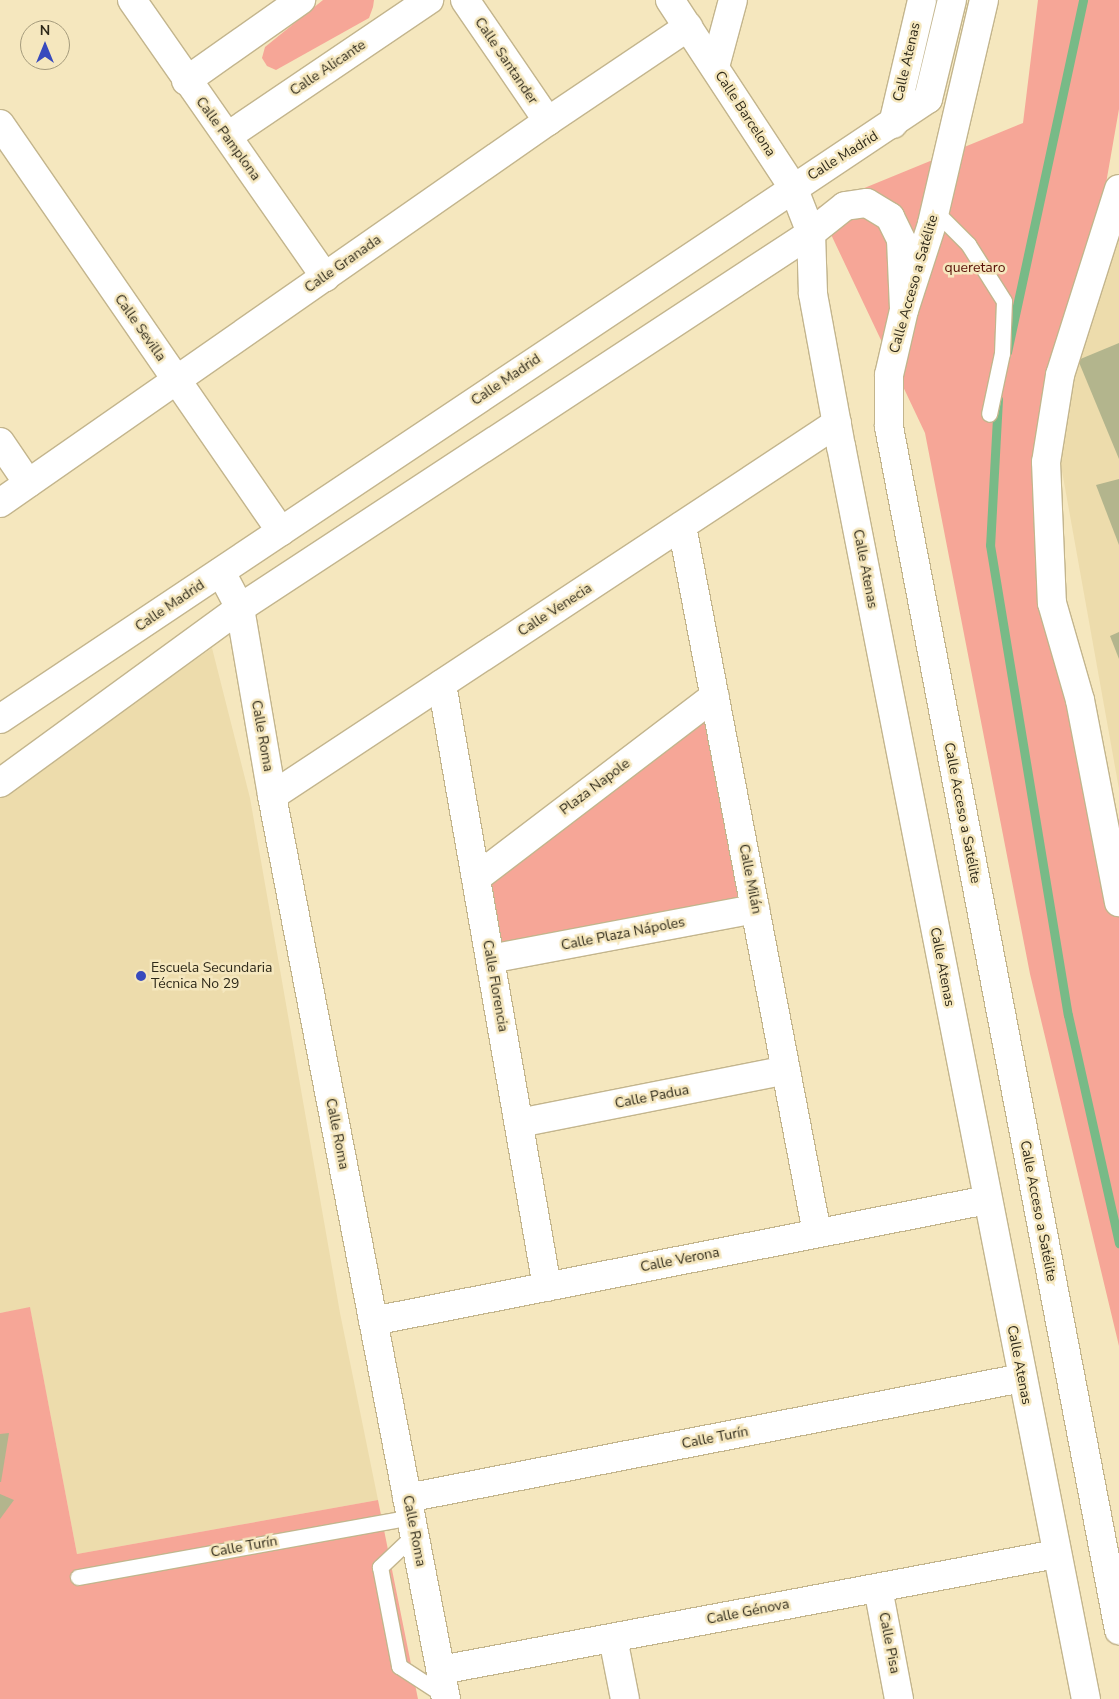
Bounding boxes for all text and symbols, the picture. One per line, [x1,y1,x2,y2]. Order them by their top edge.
street label: Calle Santander [471,15,541,107]
north arrow [20,20,70,70]
text: N [40,21,50,40]
street label: Calle Atenas [890,21,924,103]
street label: Calle Alicante [287,37,369,99]
street label: Calle Barcelona [711,68,779,160]
street label: Calle Pamplona [192,94,264,184]
street label: Calle Madrid [805,128,881,184]
street label: Calle Acceso a Satélite [886,213,942,355]
street label: Calle Granada [302,231,384,297]
park label: queretaro [945,260,1005,276]
street label: Calle Sevilla [111,291,169,365]
street label: Calle Madrid [468,351,544,409]
street label: Calle Atenas [849,528,881,610]
street label: Calle Madrid [132,577,208,635]
street label: Calle Venecia [515,580,595,640]
street label: Calle Roma [247,699,277,773]
street label: Calle Acceso a Satélite [940,741,984,885]
street label: Plaza Napole [557,755,633,819]
street label: Calle Milán [735,843,765,915]
street label: Calle Plaza Nápoles [560,914,686,954]
street label: Calle Atenas [926,926,958,1008]
street label: Calle Florencia [479,939,511,1033]
place label: Escuela Secundaria Técnica No 29 [151,960,272,992]
marker: Escuela Secundaria Técnica No 29 [135,970,147,982]
street label: Calle Padua [613,1082,691,1112]
street label: Calle Roma [322,1097,352,1171]
street label: Calle Acceso a Satélite [1016,1139,1060,1283]
street label: Calle Verona [639,1244,721,1276]
street label: Calle Atenas [1003,1324,1035,1406]
street label: Calle Turín [680,1423,750,1453]
street label: Calle Roma [399,1494,429,1568]
street label: Calle Turín [209,1533,279,1561]
street label: Calle Génova [705,1596,791,1628]
street label: Calle Pisa [875,1611,903,1675]

